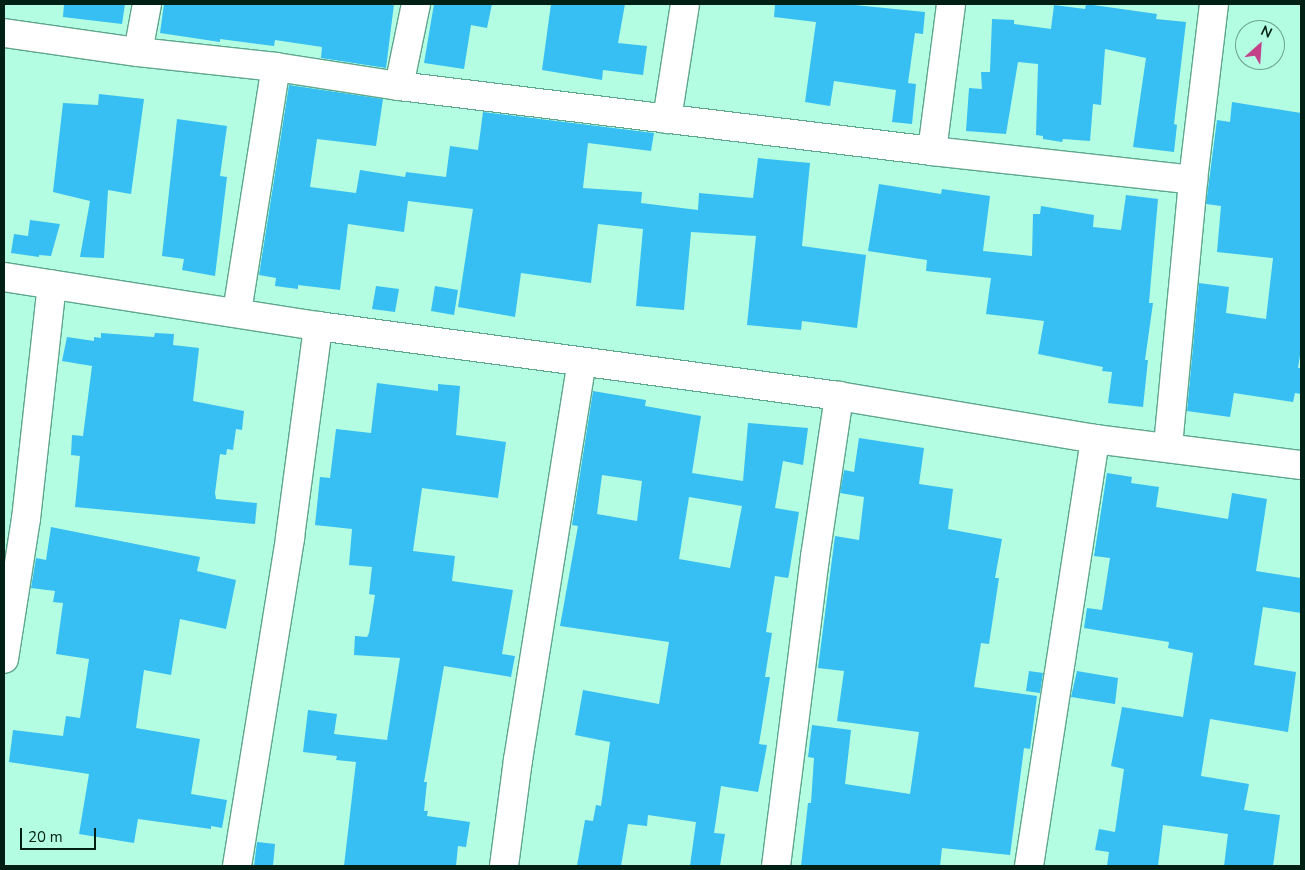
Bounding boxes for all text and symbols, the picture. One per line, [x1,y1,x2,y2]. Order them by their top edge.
north arrow [1235,20,1285,70]
text: N [1257,21,1275,43]
scale bar [22,818,99,850]
text: 20 m [28,827,63,847]

